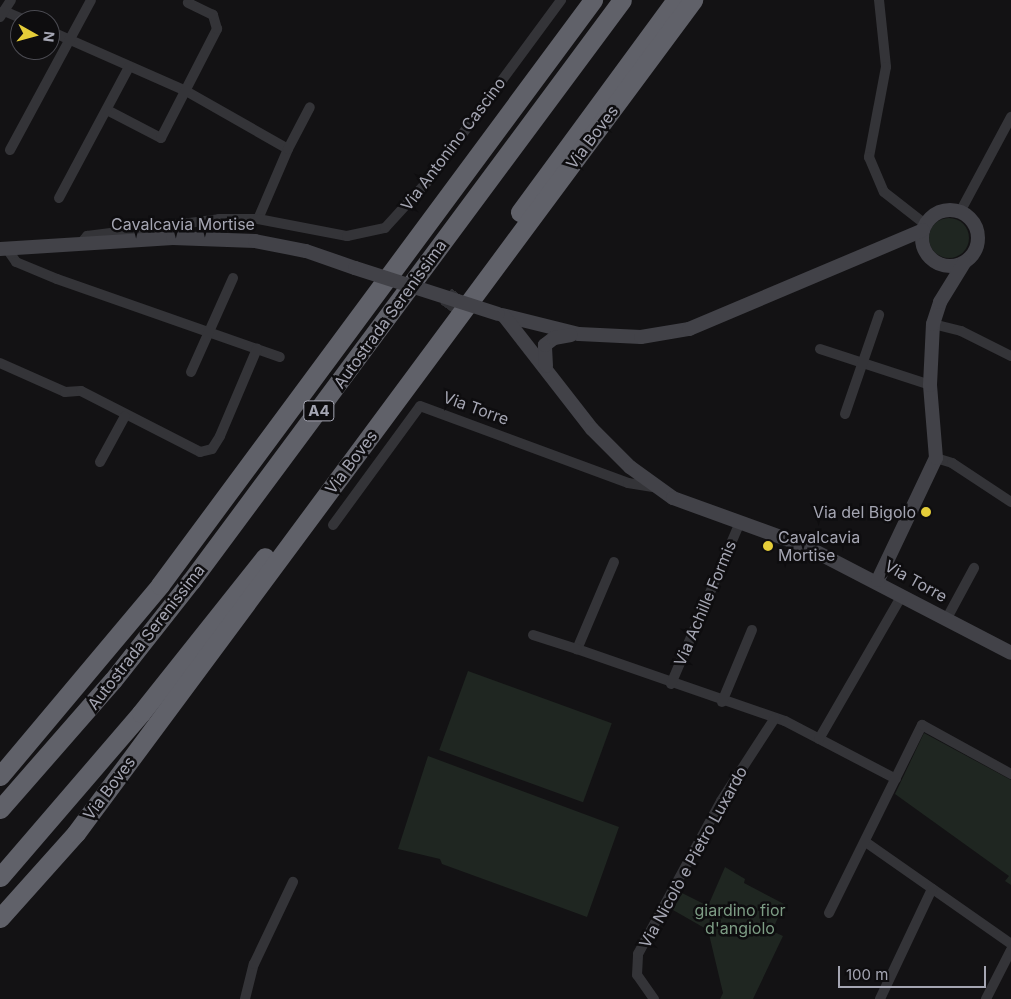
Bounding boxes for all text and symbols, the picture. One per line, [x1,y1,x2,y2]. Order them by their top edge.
north arrow [10,10,60,60]
text: N [40,30,58,43]
street label: Via Antonino Cascino [397,74,509,214]
street label: Via Boves [562,101,622,173]
street label: Cavalcavia Mortise [111,214,255,234]
street label: Autostrada Serenissima [330,236,450,392]
street label: Via Torre [441,387,511,429]
road number: A4 [303,398,335,424]
street label: Via Boves [321,426,381,498]
place label: Via del Bigolo [813,502,916,522]
marker: Via del Bigolo [920,506,932,518]
place label: Cavalcavia Mortise [778,527,860,565]
street label: Via Achille Formis [670,537,740,669]
marker: Cavalcavia Mortise [762,540,774,552]
street label: Via Torre [881,556,951,606]
street label: Autostrada Serenissima [83,561,209,713]
street label: Via Boves [79,752,139,824]
street label: Via Nicolò e Pietro Luxardo [635,763,751,951]
park label: giardino fior d'angiolo [694,900,786,938]
scale bar [841,956,988,988]
text: 100 m [846,965,888,984]

